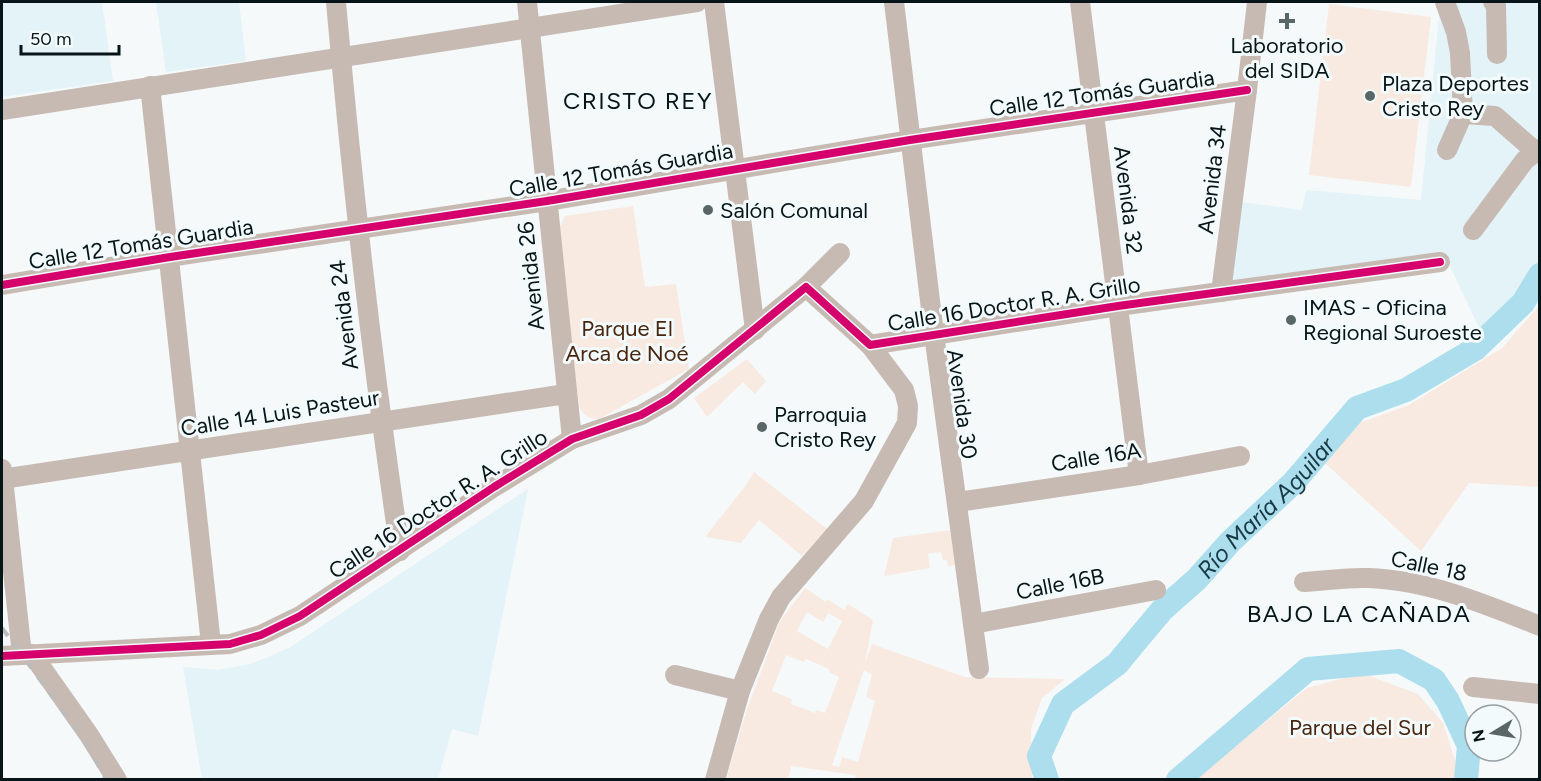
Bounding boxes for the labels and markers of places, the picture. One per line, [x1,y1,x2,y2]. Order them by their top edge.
marker: Laboratorio del SIDA [1278,12,1296,30]
place label: Laboratorio del SIDA [1230,32,1344,84]
place label: Plaza Deportes Cristo Rey [1382,70,1529,122]
marker: Plaza Deportes Cristo Rey [1363,89,1377,103]
place label: Salón Comunal [720,197,868,224]
marker: Salón Comunal [701,203,715,217]
place label: IMAS - Oficina Regional Suroeste [1303,294,1482,346]
marker: IMAS - Oficina Regional Suroeste [1284,313,1298,327]
place label: Parroquia Cristo Rey [774,401,877,453]
marker: Parroquia Cristo Rey [755,420,769,434]

